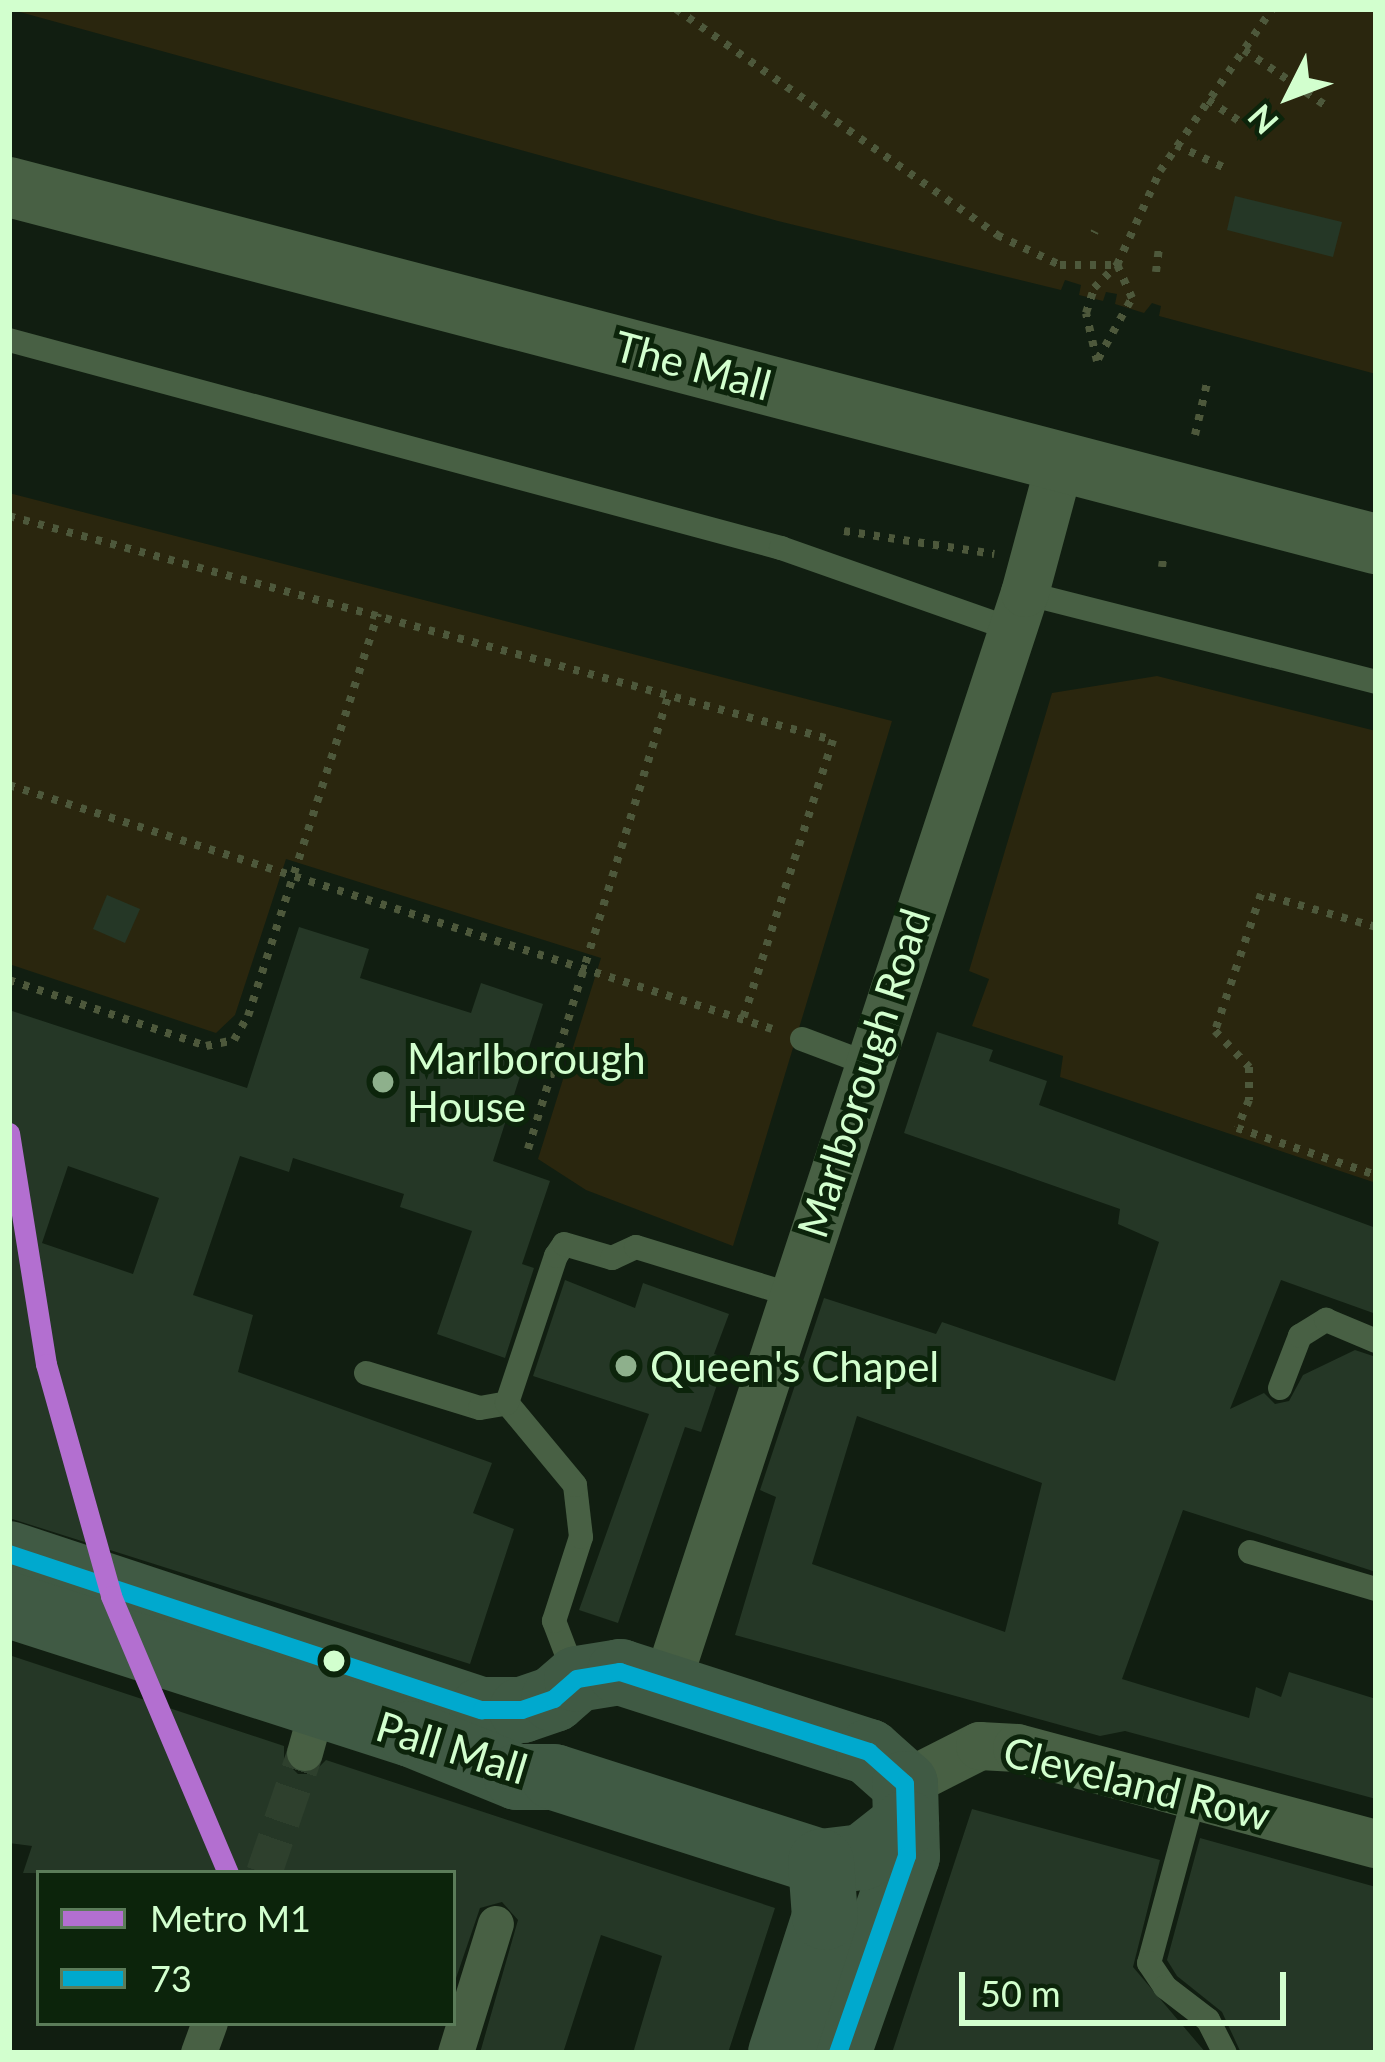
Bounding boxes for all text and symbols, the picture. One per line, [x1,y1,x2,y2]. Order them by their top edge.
north arrow [1229,36,1349,156]
text: N [1239,97,1286,143]
street label: The Mall [609,320,777,410]
street label: Marlborough Road [786,902,940,1244]
place label: Marlborough House [407,1033,646,1132]
marker: Marlborough House [370,1069,396,1095]
place label: Queen's Chapel [650,1341,939,1391]
marker: Queen's Chapel [613,1353,639,1379]
unlabelled marker [323,1650,345,1672]
street label: Pall Mall [370,1700,534,1794]
street label: Cleveland Row [999,1726,1275,1840]
legend [36,1870,456,2026]
text: Metro M1 [150,1896,311,1940]
scale bar [965,1948,1292,2022]
text: 73 [150,1956,192,2000]
text: 50 m [980,1971,1061,2015]

